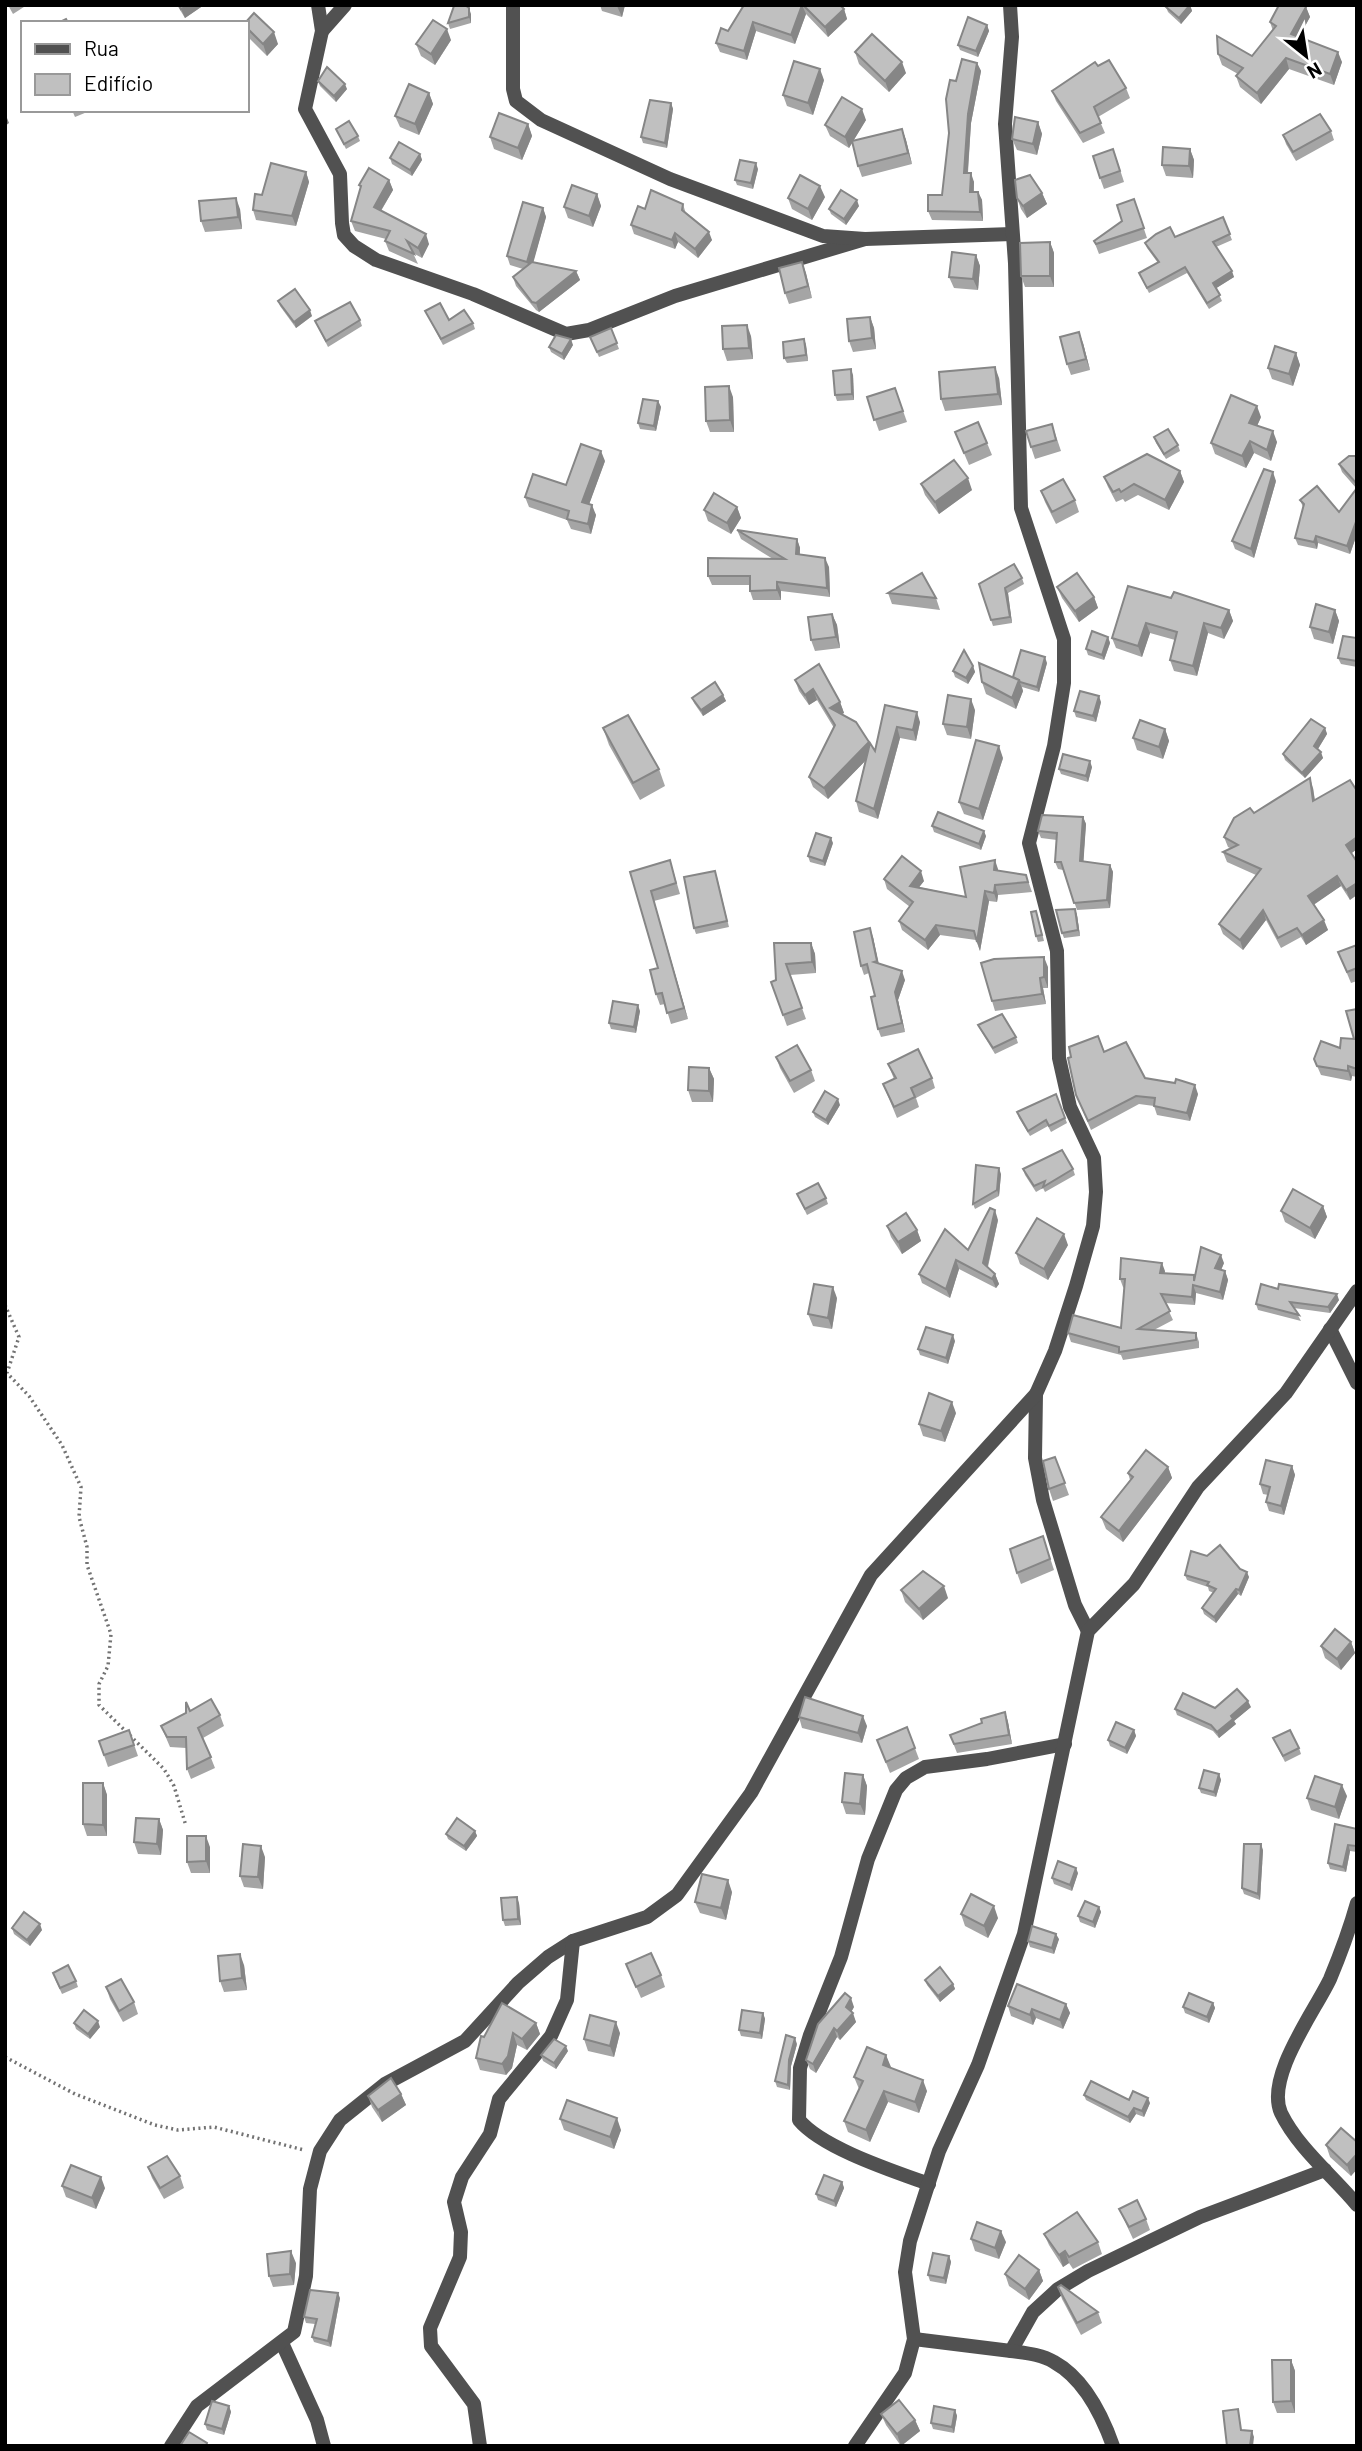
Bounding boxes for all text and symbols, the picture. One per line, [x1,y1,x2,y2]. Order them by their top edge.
legend [21,21,248,112]
north arrow [1271,21,1341,91]
text: Rua [84,35,119,60]
text: N [1304,58,1326,84]
text: Edifício [84,70,153,95]

